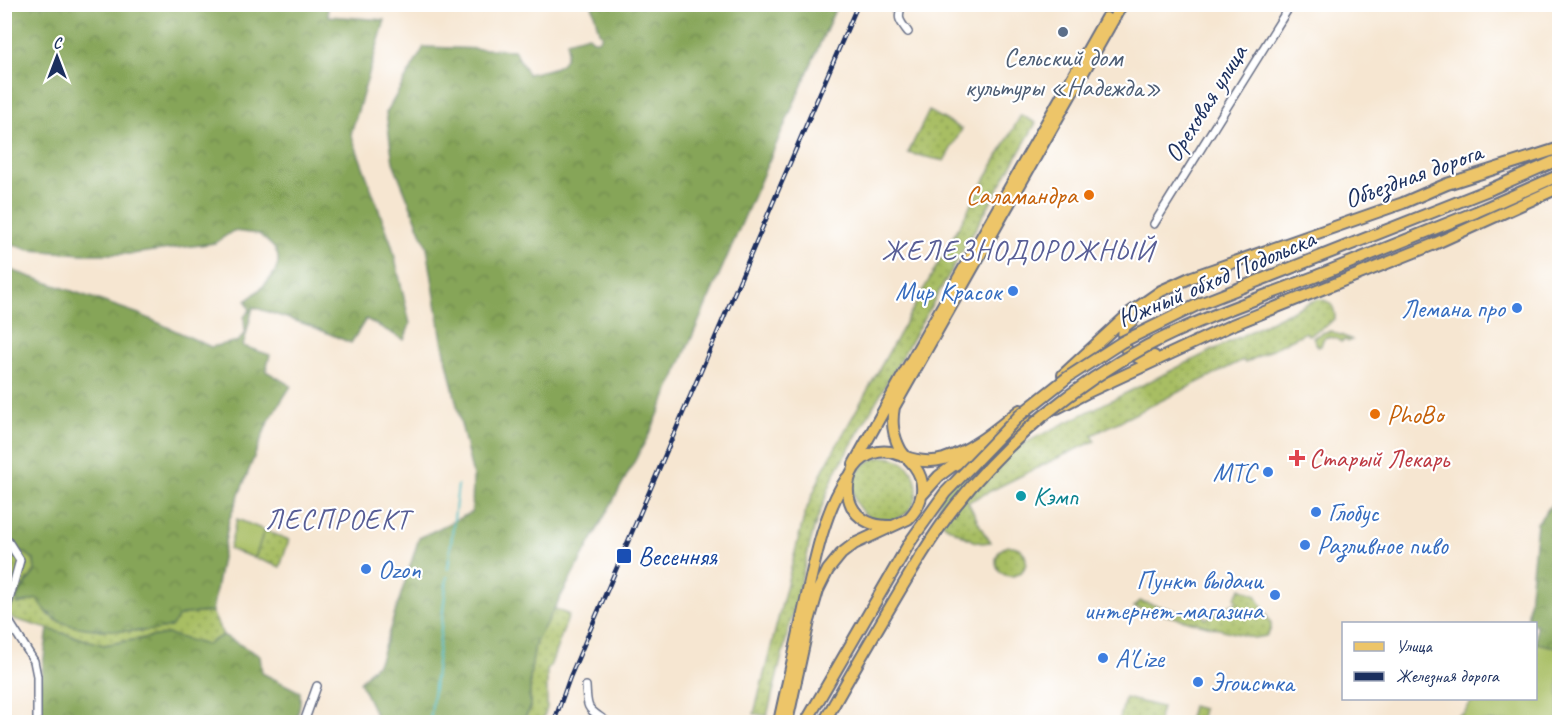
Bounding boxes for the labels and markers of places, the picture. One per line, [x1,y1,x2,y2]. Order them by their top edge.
marker: Сельский дом культуры «Надежда» [1056,25,1070,39]
place label: Сельский дом культуры «Надежда» [965,41,1161,104]
place label: Саламандра [966,179,1079,212]
marker: Саламандра [1082,188,1096,202]
place label: Мир Красок [895,275,1003,308]
marker: Мир Красок [1006,284,1020,298]
place label: Лемана про [1401,292,1507,325]
marker: Лемана про [1510,301,1524,315]
place label: PhoBo [1387,398,1446,431]
marker: PhoBo [1368,407,1382,421]
place label: Старый Лекарь [1309,442,1451,475]
marker: Старый Лекарь [1290,451,1304,465]
place label: МТС [1213,456,1259,489]
marker: МТС [1261,465,1275,479]
place label: Кэмп [1033,480,1079,513]
marker: Кэмп [1014,489,1028,503]
place label: Глобус [1328,496,1380,529]
marker: Глобус [1309,505,1323,519]
place label: Разливное пиво [1317,529,1450,563]
marker: Разливное пиво [1298,538,1312,552]
place label: Весенняя [638,540,719,573]
marker: Весенняя [615,547,633,565]
place label: Ozon [378,553,421,586]
marker: Ozon [359,562,373,576]
place label: Пункт выдачи интернет-магазина [1084,564,1265,627]
marker: Пункт выдачи интернет-магазина [1268,588,1282,602]
place label: A'Lize [1115,642,1165,675]
marker: A'Lize [1096,651,1110,665]
place label: Эгоистка [1210,666,1296,699]
marker: Эгоистка [1191,675,1205,689]

